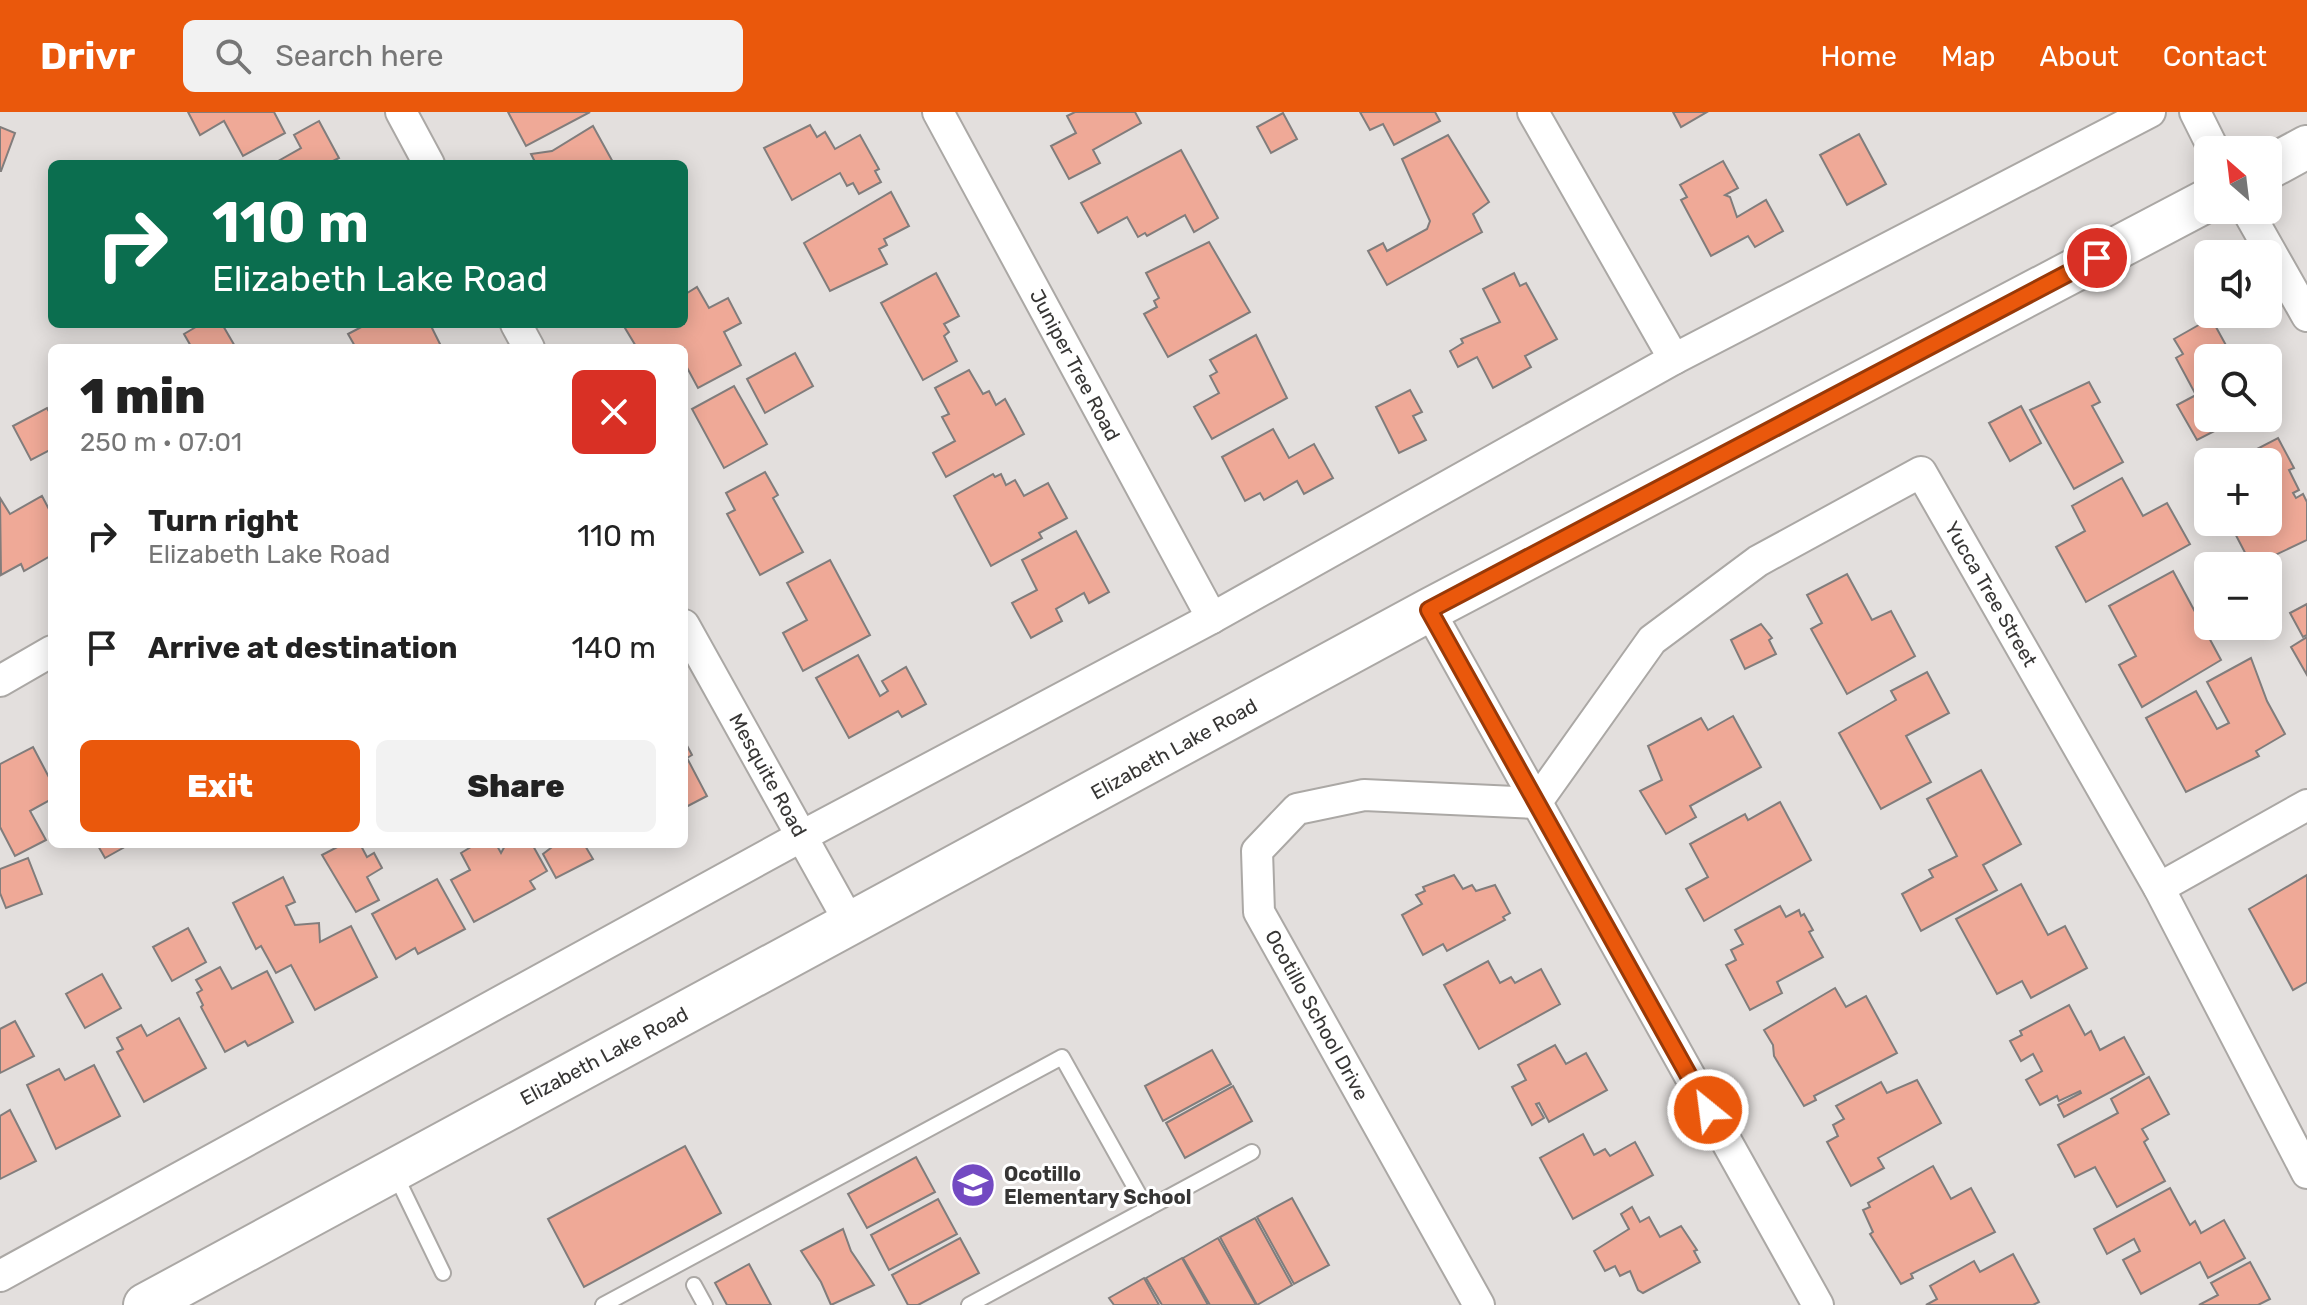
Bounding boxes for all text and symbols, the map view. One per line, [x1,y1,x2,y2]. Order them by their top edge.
search box [183,20,743,92]
text: Drivr [40,33,135,79]
icon: search [211,34,255,78]
text: Search here [275,38,444,74]
text: Home [1820,40,1897,73]
text: Map [1941,40,1995,73]
text: About [2039,40,2119,73]
text: Contact [2163,40,2267,73]
north arrow [2194,136,2282,224]
map controls [2194,136,2282,640]
text: 110 m [212,190,369,256]
icon: right [80,192,184,296]
pin [2063,224,2131,292]
icon: arrive [2075,236,2119,280]
button: sound [2194,240,2282,328]
text: Elizabeth Lake Road [212,257,548,300]
street label: Juniper Tree Road [1025,285,1125,445]
button: search [2194,344,2282,432]
text: 1 min [80,368,206,425]
button: close [572,370,656,454]
text: 250 m · 07:01 [80,427,242,458]
button: + [2194,448,2282,536]
text: Turn right [148,503,299,539]
icon: right [80,514,124,558]
street label: Yucca Tree Street [1940,517,2042,671]
text: 110 m [577,518,656,554]
text: Elizabeth Lake Road [148,539,391,570]
button: − [2194,552,2282,640]
icon: arrive [80,626,124,670]
text: Arrive at destination [148,630,458,666]
text: 140 m [571,630,656,666]
street label: Elizabeth Lake Road [1087,693,1261,805]
street label: Mesquite Road [724,709,812,841]
button: Exit [80,740,360,832]
button: Share [376,740,656,832]
street label: Ocotillo School Drive [1260,926,1374,1104]
street label: Elizabeth Lake Road [516,1002,692,1110]
position arrow [1666,1068,1750,1152]
school or university icon: Ocotillo Elementary School [949,1161,997,1209]
place label: Ocotillo Elementary School [1004,1162,1191,1209]

